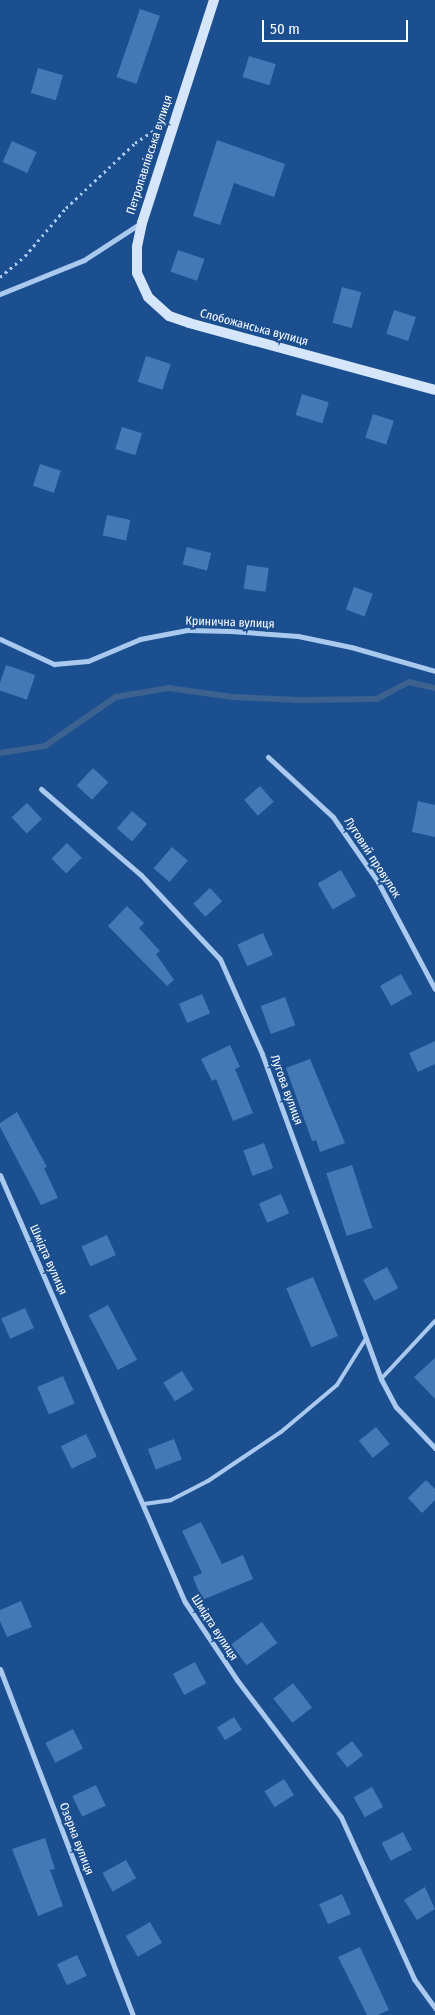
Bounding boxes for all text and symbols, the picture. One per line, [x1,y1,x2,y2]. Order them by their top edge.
scale bar [265,10,411,42]
text: 50 m [270,20,300,38]
street label: Петропавлівська вулиця [124,93,176,217]
street label: Слобожанська вулиця [198,307,310,349]
street label: Кринична вулиця [185,614,275,632]
street label: Луговий провулок [341,815,403,901]
street label: Лугова вулиця [267,1053,305,1127]
street label: Шмідта вулиця [26,1223,70,1297]
street label: Шмідта вулиця [187,1592,241,1664]
street label: Озерна вулиця [56,1801,96,1877]

